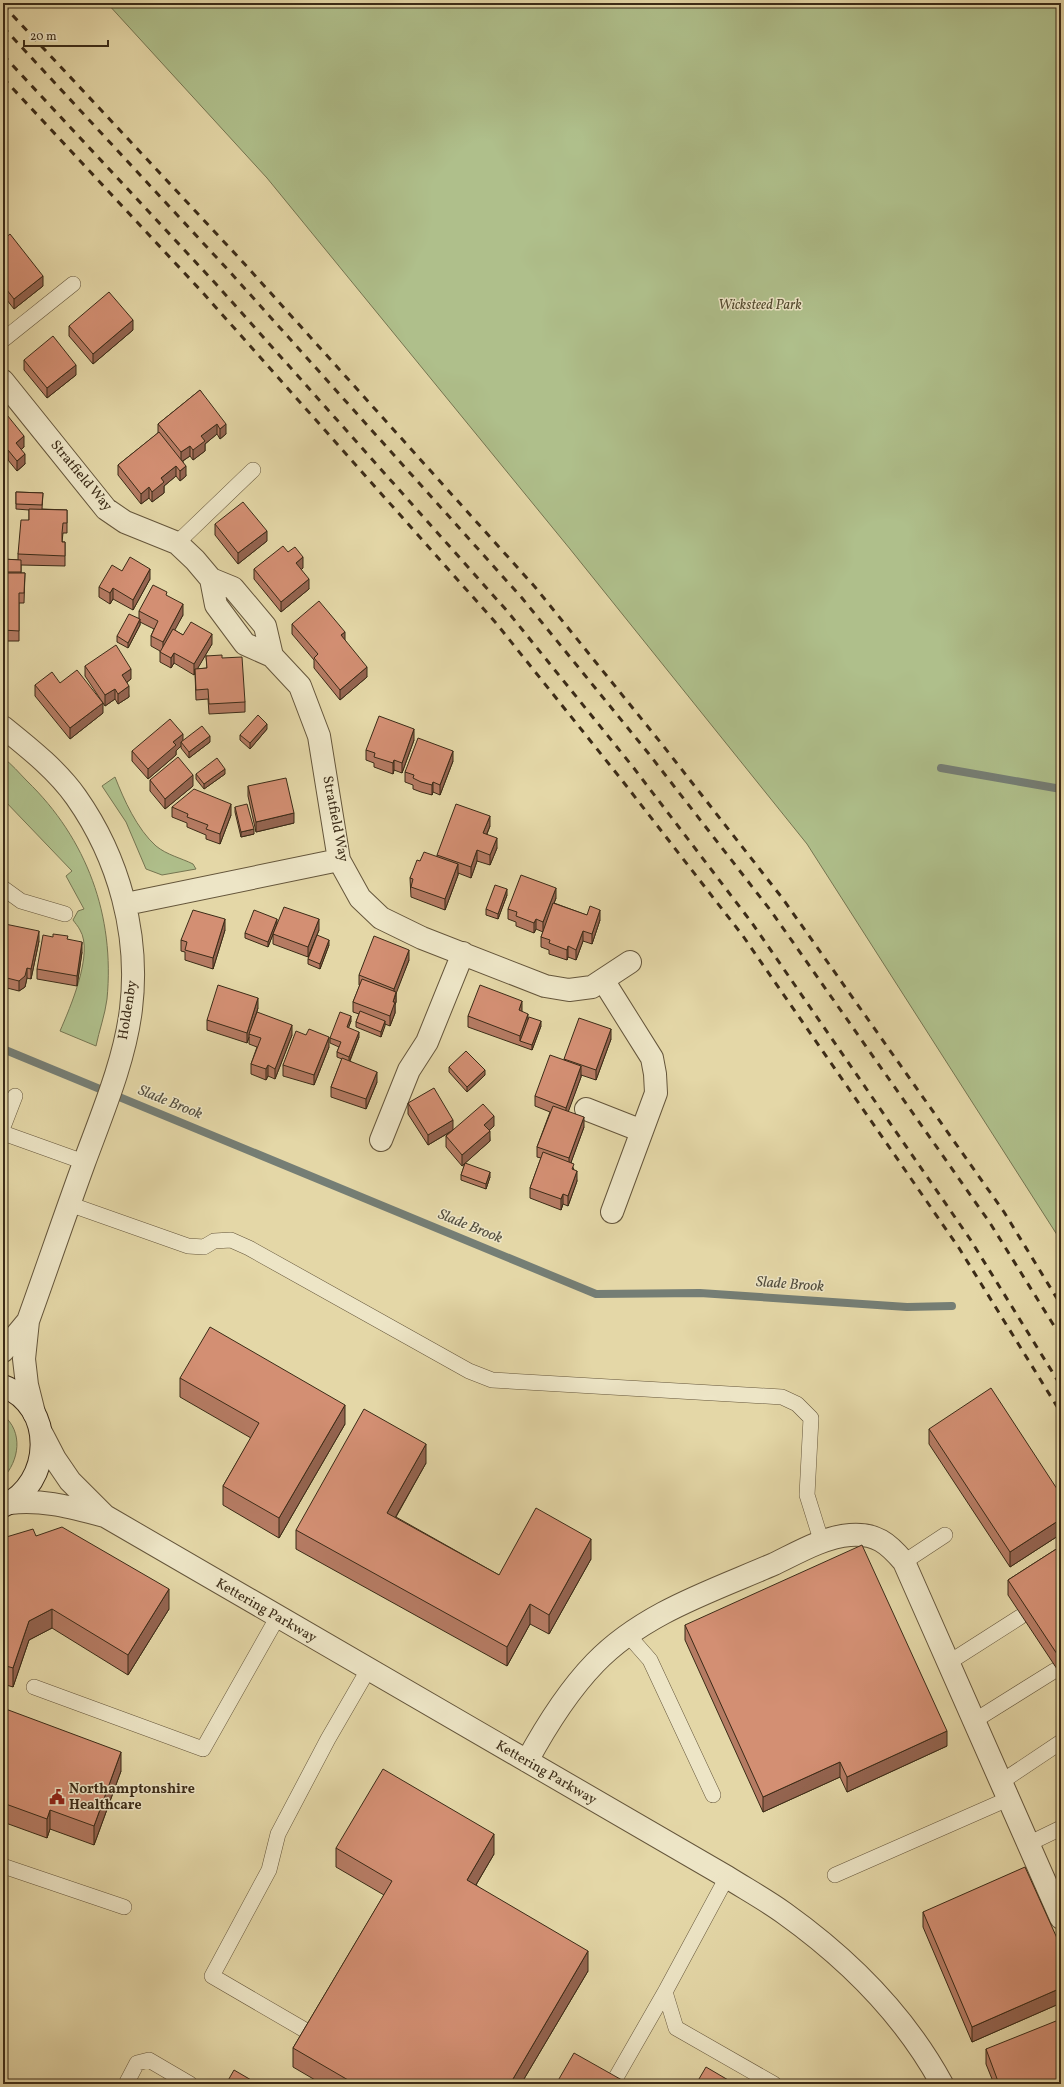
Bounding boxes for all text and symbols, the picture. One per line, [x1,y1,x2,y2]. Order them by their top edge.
scale bar [24,22,108,48]
text: 20 m [30,29,57,45]
park label: Wicksteed Park [718,296,802,315]
street label: Stratfield Way [46,436,117,516]
street label: Stratfield Way [317,774,353,864]
street label: Holdenby [114,978,142,1041]
water label: Slade Brook [135,1081,205,1125]
water label: Slade Brook [435,1205,505,1249]
water label: Slade Brook [755,1272,825,1298]
street label: Kettering Parkway [212,1574,320,1648]
street label: Kettering Parkway [492,1736,600,1810]
place label: Northamptonshire Healthcare [69,1780,195,1815]
public building icon: Northamptonshire Healthcare [48,1788,66,1806]

